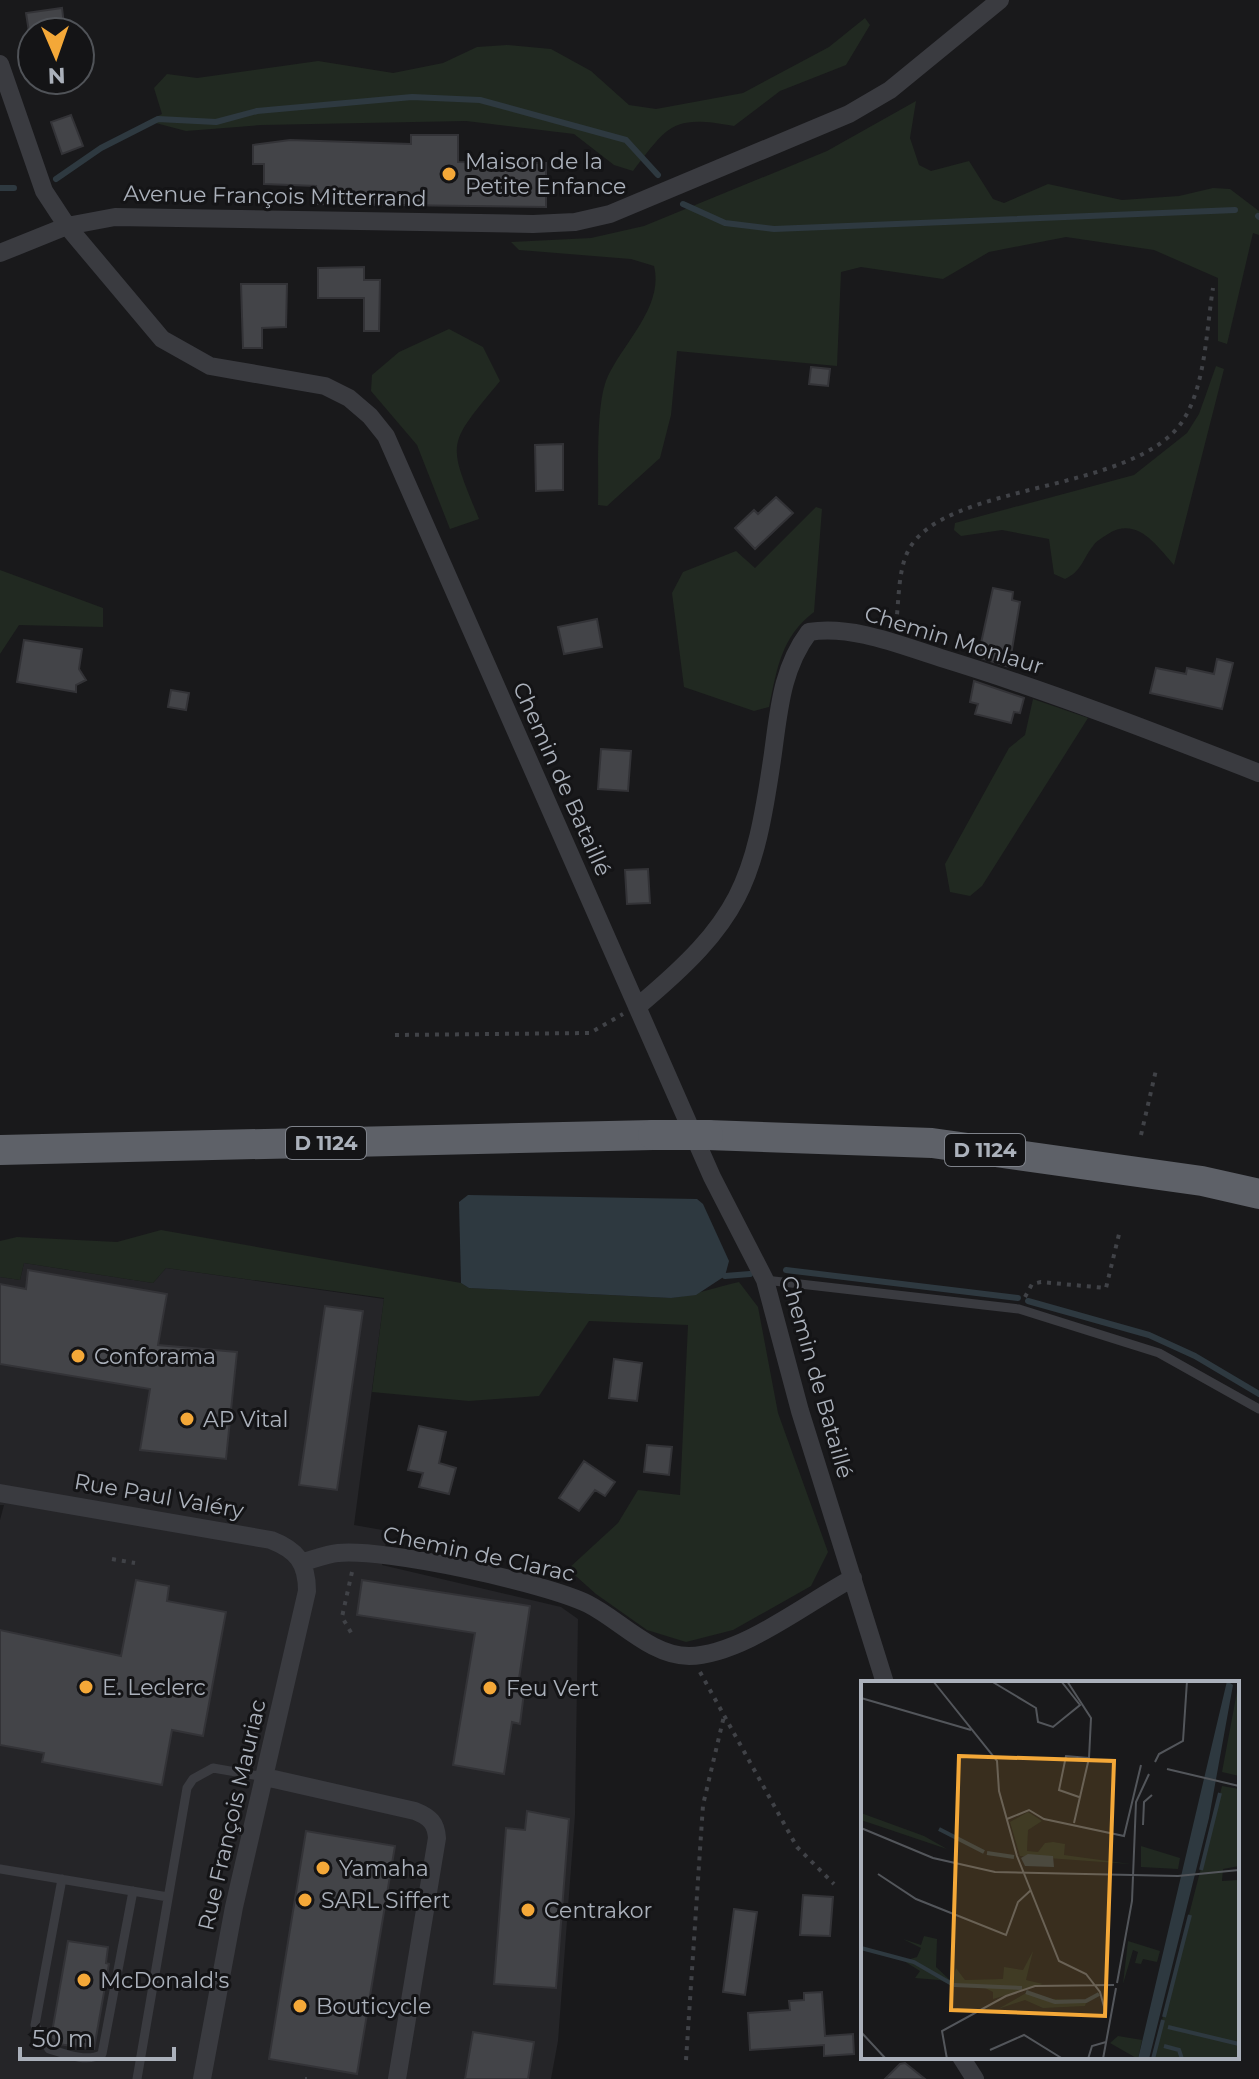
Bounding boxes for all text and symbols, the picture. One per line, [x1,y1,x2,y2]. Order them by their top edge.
north arrow [16,16,96,96]
text: N [47,62,66,89]
place label: Maison de la Petite Enfance [465,148,626,200]
marker: Maison de la Petite Enfance [440,165,458,183]
street label: Avenue François Mitterrand [123,180,427,212]
street label: Chemin Monlaur [861,600,1047,680]
street label: Chemin de Bataillé [507,678,617,880]
road number: D 1124 [286,1127,366,1159]
road number: D 1124 [945,1134,1025,1166]
street label: Chemin de Bataillé [775,1272,859,1482]
place label: Conforama [94,1343,216,1370]
marker: Conforama [69,1347,87,1365]
place label: AP Vital [203,1406,288,1433]
marker: AP Vital [178,1410,196,1428]
street label: Rue Paul Valéry [72,1468,246,1524]
street label: Chemin de Clarac [381,1520,577,1588]
place label: E. Leclerc [102,1674,206,1701]
place label: Feu Vert [506,1675,599,1702]
marker: E. Leclerc [77,1678,95,1696]
marker: Feu Vert [481,1679,499,1697]
inset map [861,1681,1239,2059]
street label: Rue François Mauriac [192,1697,272,1933]
place label: Yamaha [339,1855,429,1882]
marker: Yamaha [314,1859,332,1877]
place label: SARL Siffert [321,1887,451,1914]
marker: SARL Siffert [296,1891,314,1909]
place label: Centrakor [544,1897,652,1924]
marker: Centrakor [519,1901,537,1919]
place label: McDonald's [100,1967,229,1994]
marker: McDonald's [75,1971,93,1989]
place label: Bouticycle [316,1993,431,2020]
marker: Bouticycle [291,1997,309,2015]
scale bar [20,2011,174,2061]
text: 50 m [32,2024,93,2053]

